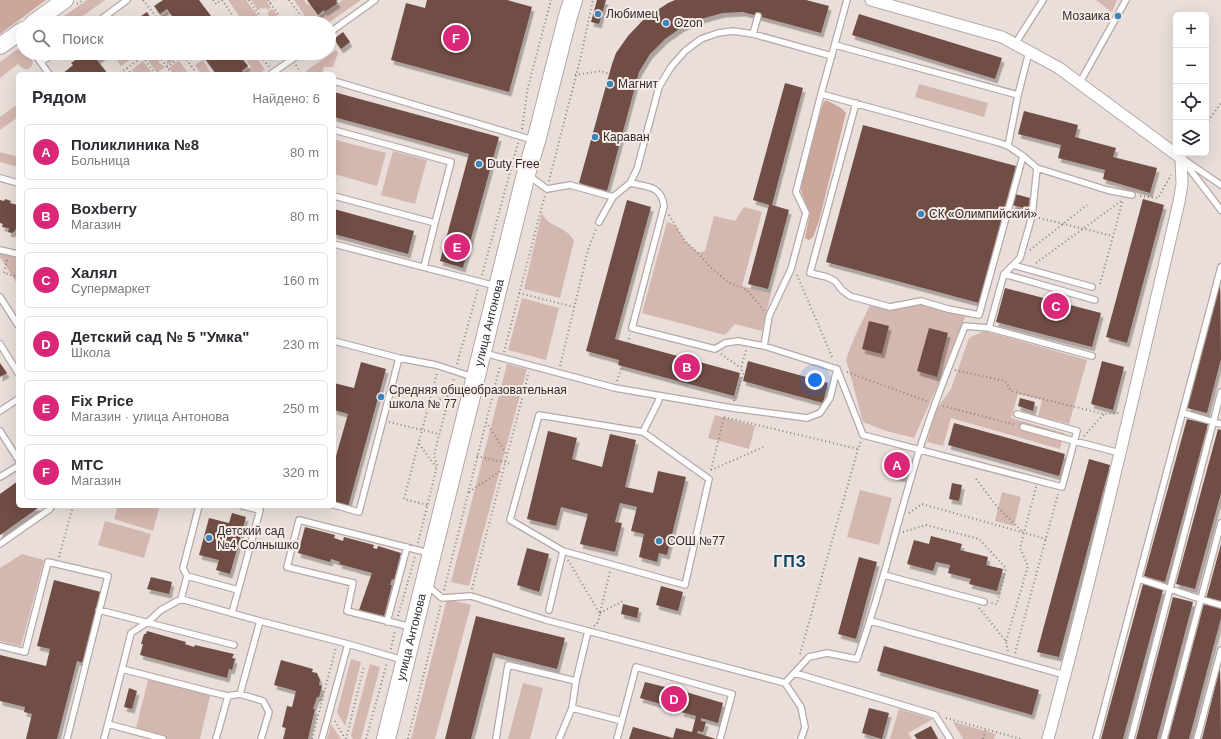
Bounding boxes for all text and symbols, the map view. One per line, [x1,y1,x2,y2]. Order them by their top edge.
place label: Любимец [606,7,658,21]
marker: Любимец [593,9,603,19]
place label: Мозаика [1062,9,1110,23]
marker: Мозаика [1113,11,1123,21]
map controls [1173,12,1209,156]
button: + [1173,12,1209,48]
search box [16,16,336,60]
place label: Ozon [674,16,703,30]
marker: Ozon [661,18,671,28]
pin: F [443,23,469,53]
icon: search [30,27,52,49]
text: Поиск [62,30,104,47]
button: − [1173,48,1209,84]
place label: Магнит [618,77,659,91]
marker: Магнит [605,79,615,89]
button: locate [1173,84,1209,120]
text: Рядом [32,88,87,107]
text: Найдено: 6 [252,91,320,106]
button: layers [1173,120,1209,156]
place label: Караван [603,130,650,144]
marker: Караван [590,132,600,142]
text: Поликлиника №8 [71,136,199,153]
text: A [41,145,51,160]
text: 80 m [290,145,319,160]
text: Больница [71,153,130,168]
place label: Duty Free [487,157,540,171]
marker: Duty Free [474,159,484,169]
text: Boxberry [71,200,137,217]
place label: СК «Олимпийский» [929,207,1037,221]
text: B [41,209,51,224]
text: 80 m [290,209,319,224]
marker: СК «Олимпийский» [916,209,926,219]
text: Магазин [71,217,121,232]
pin: E [444,232,470,262]
text: Халял [71,264,117,281]
text: C [41,273,51,288]
text: 160 m [283,273,319,288]
street label: улица Антонова [472,277,507,368]
text: Супермаркет [71,281,150,296]
pin: C [1043,291,1069,321]
text: Детский сад № 5 "Умка" [71,328,249,345]
text: D [41,337,51,352]
text: 230 m [283,337,319,352]
text: Школа [71,345,111,360]
pin: B [674,352,700,382]
your location [805,370,825,390]
place label: Средняя общеобразовательная школа № 77 [389,383,567,411]
text: Fix Price [71,392,134,409]
marker: Средняя общеобразовательная школа № 77 [376,392,386,402]
text: E [42,401,50,416]
text: 250 m [283,401,319,416]
text: Магазин · улица Антонова [71,409,229,424]
pin: A [884,450,910,480]
text: МТС [71,456,104,473]
text: F [42,465,50,480]
text: 320 m [283,465,319,480]
text: Магазин [71,473,121,488]
place label: Детский сад №4 Солнышко [217,524,299,552]
marker: Детский сад №4 Солнышко [204,533,214,543]
place label: СОШ №77 [667,534,726,548]
marker: СОШ №77 [654,536,664,546]
district label: ГПЗ [773,553,807,570]
street label: улица Антонова [394,592,429,682]
pin: D [661,684,687,714]

